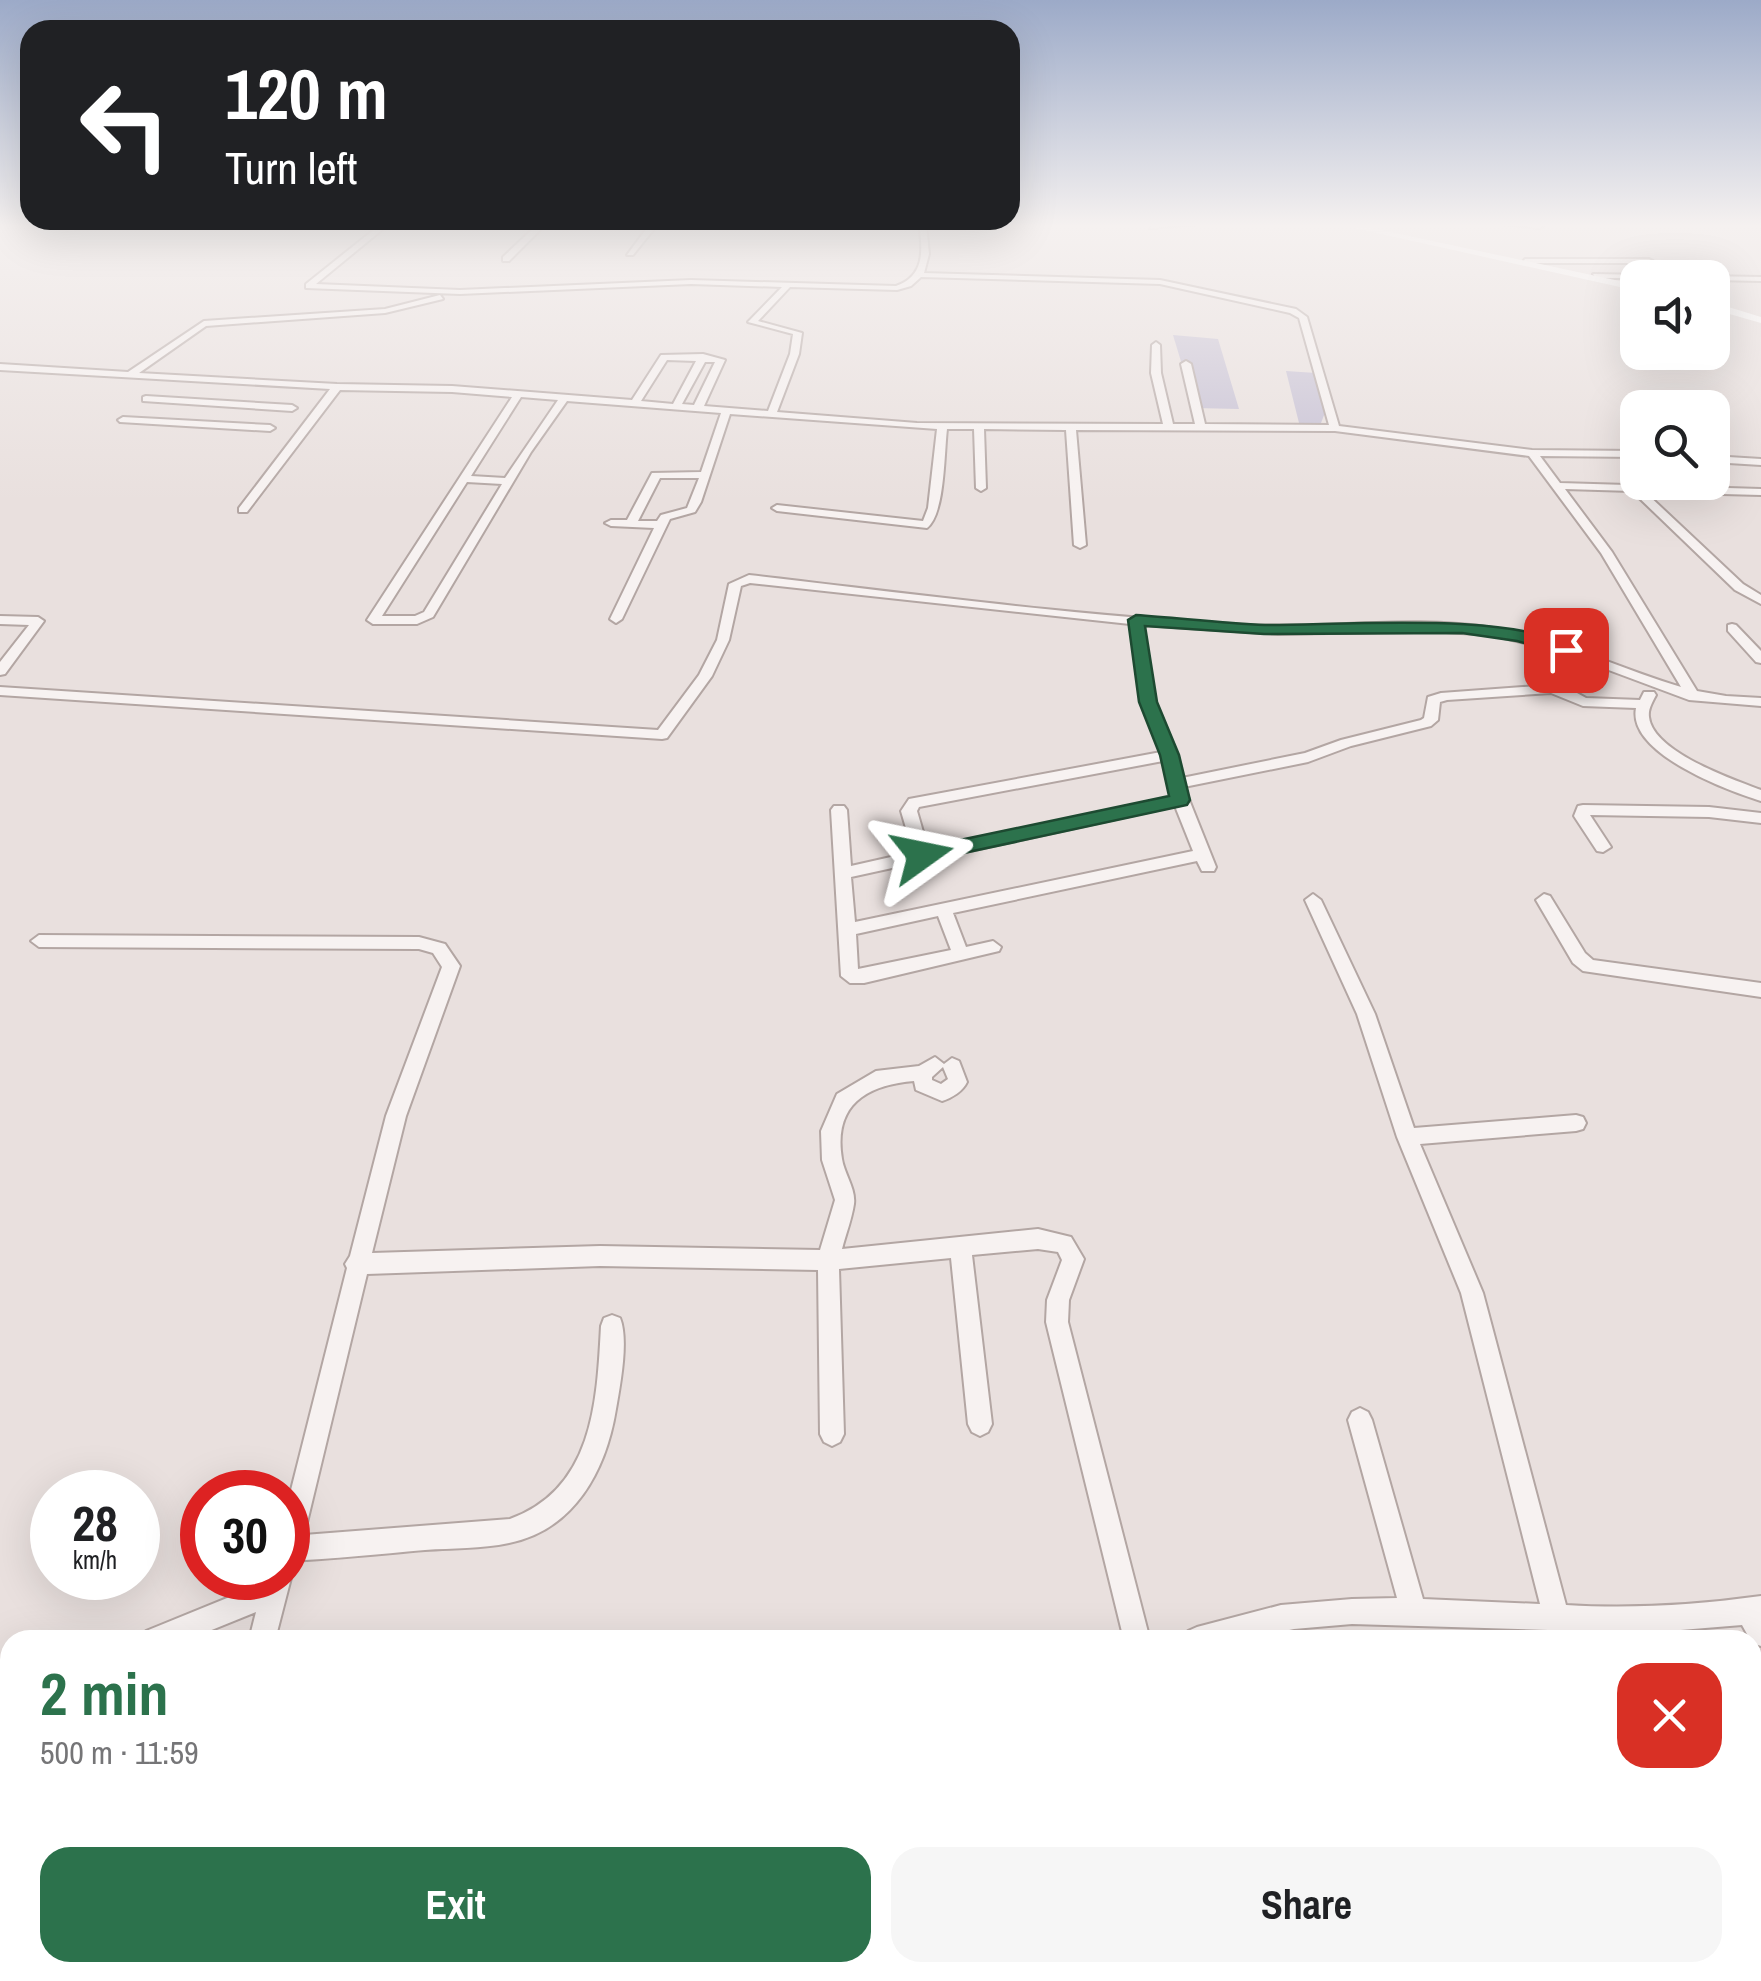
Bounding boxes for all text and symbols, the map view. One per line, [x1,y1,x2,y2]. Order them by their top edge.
text: 120 m [225,47,388,141]
icon: left [60,60,190,190]
text: Turn left [225,137,357,198]
map controls [1620,260,1730,500]
button: sound [1620,260,1730,370]
button: search [1620,390,1730,500]
pin [1524,608,1609,693]
icon: arrive [1539,623,1594,678]
position arrow [870,803,974,907]
speed limit sign: 30 [180,1470,310,1600]
text: 28 [72,1489,118,1557]
text: km/h [73,1543,117,1577]
text: 2 min [40,1653,169,1734]
button: close [1617,1663,1722,1768]
text: 500 m · 11:59 [40,1731,199,1774]
button: Exit [40,1847,871,1962]
button: Share [891,1847,1722,1962]

